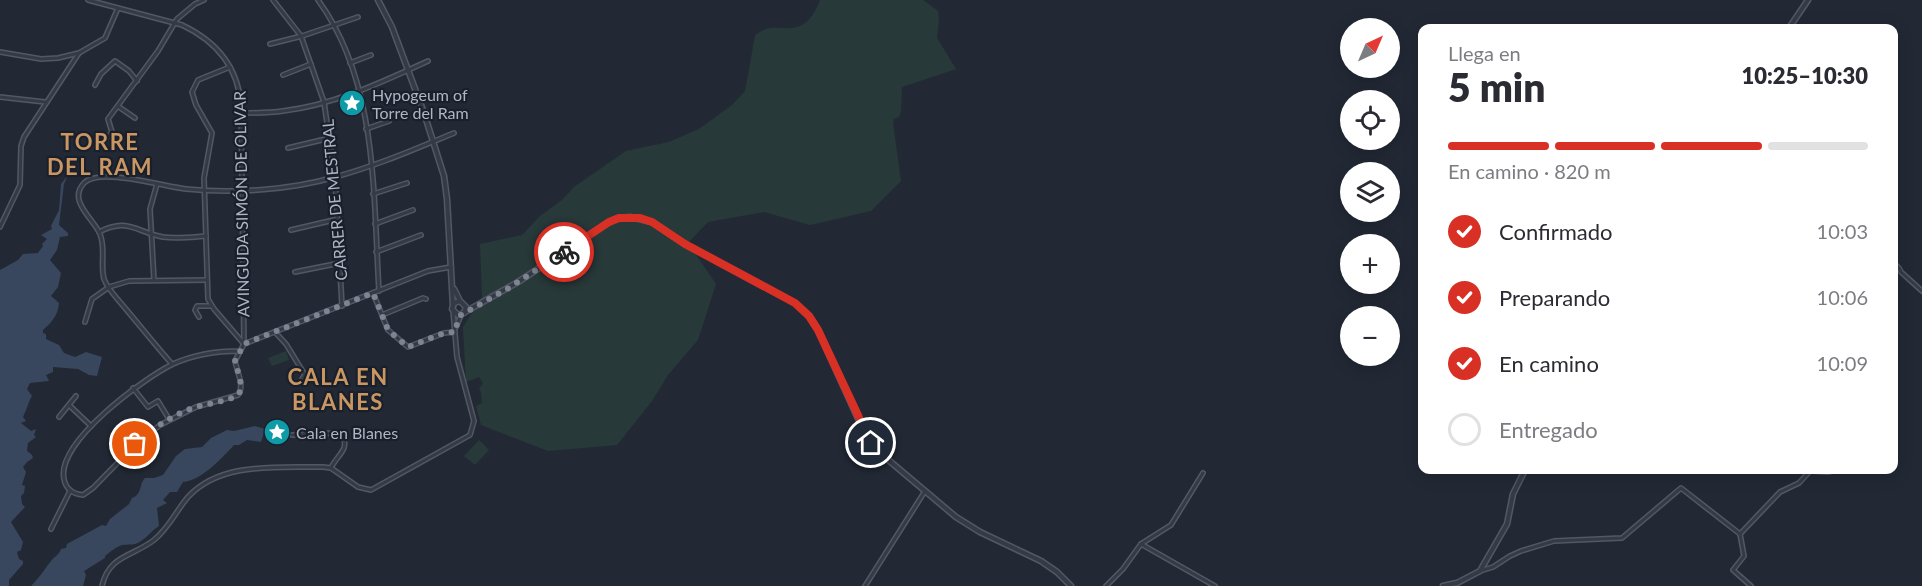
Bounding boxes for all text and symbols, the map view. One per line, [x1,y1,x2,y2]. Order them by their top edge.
north arrow [1340,18,1400,78]
map controls [1340,18,1400,366]
text: Llega en [1448,41,1521,65]
text: 10:25–10:30 [1742,62,1868,89]
text: 5 min [1448,64,1545,110]
place label: Hypogeum of Torre del Ram [372,85,469,122]
place icon: Hypogeum of Torre del Ram [337,88,367,118]
button: locate [1340,90,1400,150]
street label: AVINGUDA SIMÓN DE OLIVAR [230,91,252,317]
street label: CARRER DE MESTRAL [317,119,351,281]
district label: TORRE DEL RAM [47,128,153,180]
text: En camino · 820 m [1448,159,1611,183]
button: layers [1340,162,1400,222]
icon: check [1448,215,1481,248]
text: Confirmado [1499,218,1612,245]
text: 10:03 [1817,219,1868,243]
courier [534,222,594,282]
button: + [1340,234,1400,294]
icon: bike [548,236,581,269]
icon: check [1448,281,1481,314]
text: Preparando [1499,284,1610,311]
text: 10:06 [1817,285,1868,309]
button: − [1340,306,1400,366]
icon: check [1448,347,1481,380]
text: En camino [1499,350,1599,377]
text: 10:09 [1817,351,1868,375]
district label: CALA EN BLANES [287,363,389,415]
text: Entregado [1499,416,1598,443]
place icon: Cala en Blanes [262,417,292,447]
pin [845,417,896,468]
pin [109,418,160,469]
place label: Cala en Blanes [296,423,398,442]
icon: home [854,426,887,459]
icon: bag [118,427,151,460]

